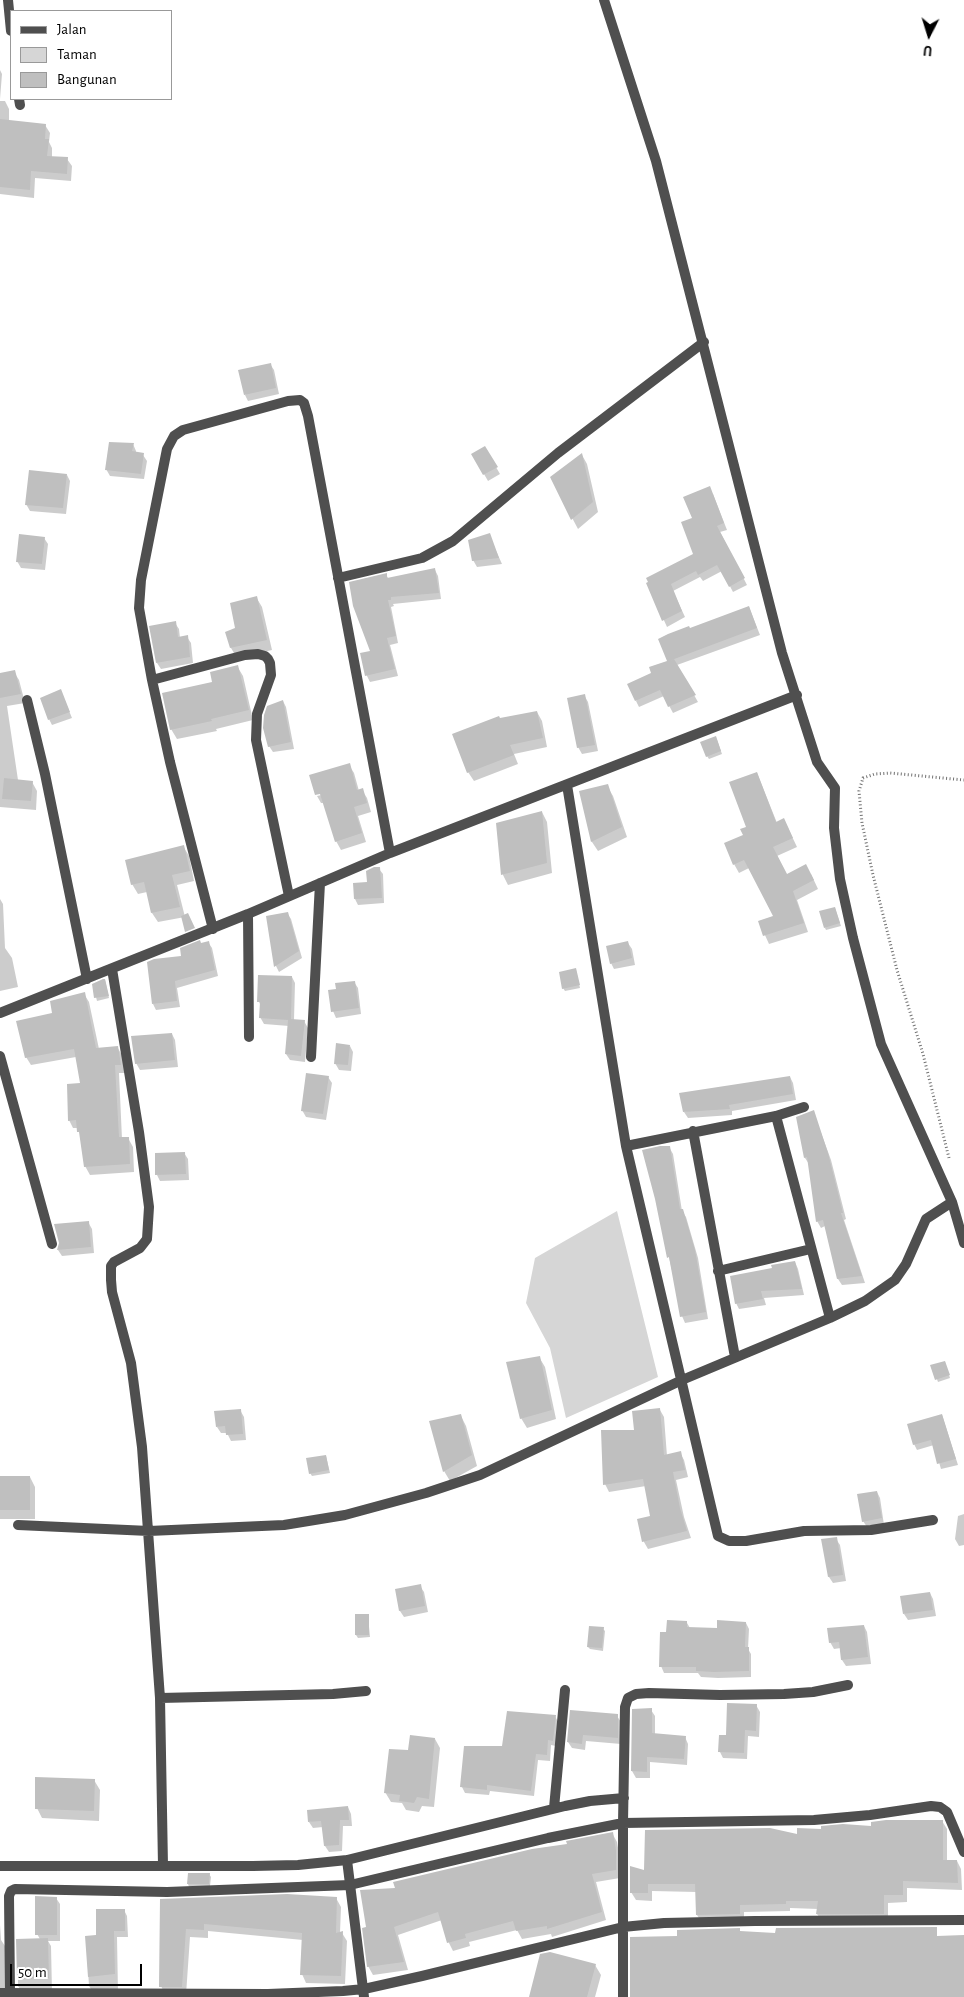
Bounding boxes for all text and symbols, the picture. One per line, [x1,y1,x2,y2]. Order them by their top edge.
legend [10,10,172,100]
north arrow [904,10,954,60]
text: Jalan [57,22,87,37]
text: U [923,43,933,57]
text: Taman [57,47,97,62]
text: Bangunan [57,72,117,87]
scale bar [12,1954,145,1986]
text: 50 m [18,1965,47,1980]

